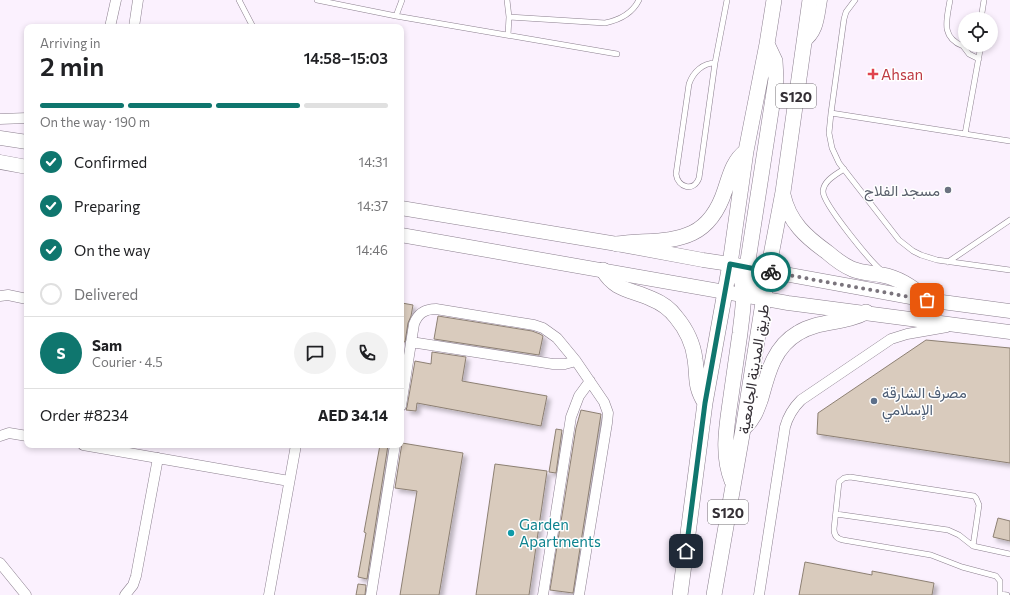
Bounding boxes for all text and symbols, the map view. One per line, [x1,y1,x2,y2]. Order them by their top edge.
map controls [958,12,998,52]
button: locate [958,12,998,52]
text: Arriving in [40,35,100,51]
text: 14:58–15:03 [304,49,388,67]
text: 2 min [40,50,104,81]
place label: Ahsan [881,65,923,83]
marker: Ahsan [868,69,878,79]
road number: S120 [776,84,816,108]
text: On the way · 190 m [40,114,150,130]
icon: check [40,151,62,173]
text: Confirmed [74,153,147,171]
text: 14:31 [359,154,388,170]
place label: مسجد الفلاح [864,181,940,202]
marker: مسجد الفلاح [943,185,953,195]
icon: check [40,195,62,217]
text: Preparing [74,197,140,215]
text: 14:37 [357,198,388,214]
icon: check [40,239,62,261]
text: On the way [74,241,151,259]
text: 14:46 [356,242,388,258]
courier [751,252,791,292]
icon: bike [760,261,782,283]
pin [910,283,944,317]
text: Delivered [74,285,138,303]
icon: bag [916,289,938,311]
street label: طريق المدينة الجامعية [734,303,774,436]
button: chat [294,332,336,374]
button: phone [346,332,388,374]
text: Sam [92,336,122,354]
text: S [56,344,66,362]
text: Courier · 4.5 [92,354,163,370]
place label: مصرف الشارقة الإسلامي [882,383,967,423]
marker: مصرف الشارقة الإسلامي [869,396,879,406]
text: Order #8234 [40,406,129,424]
text: AED 34.14 [318,406,388,424]
road number: S120 [708,500,748,524]
place label: Garden Apartments [519,515,601,550]
marker: Garden Apartments [506,528,516,538]
pin [669,534,703,568]
icon: home [675,540,697,562]

